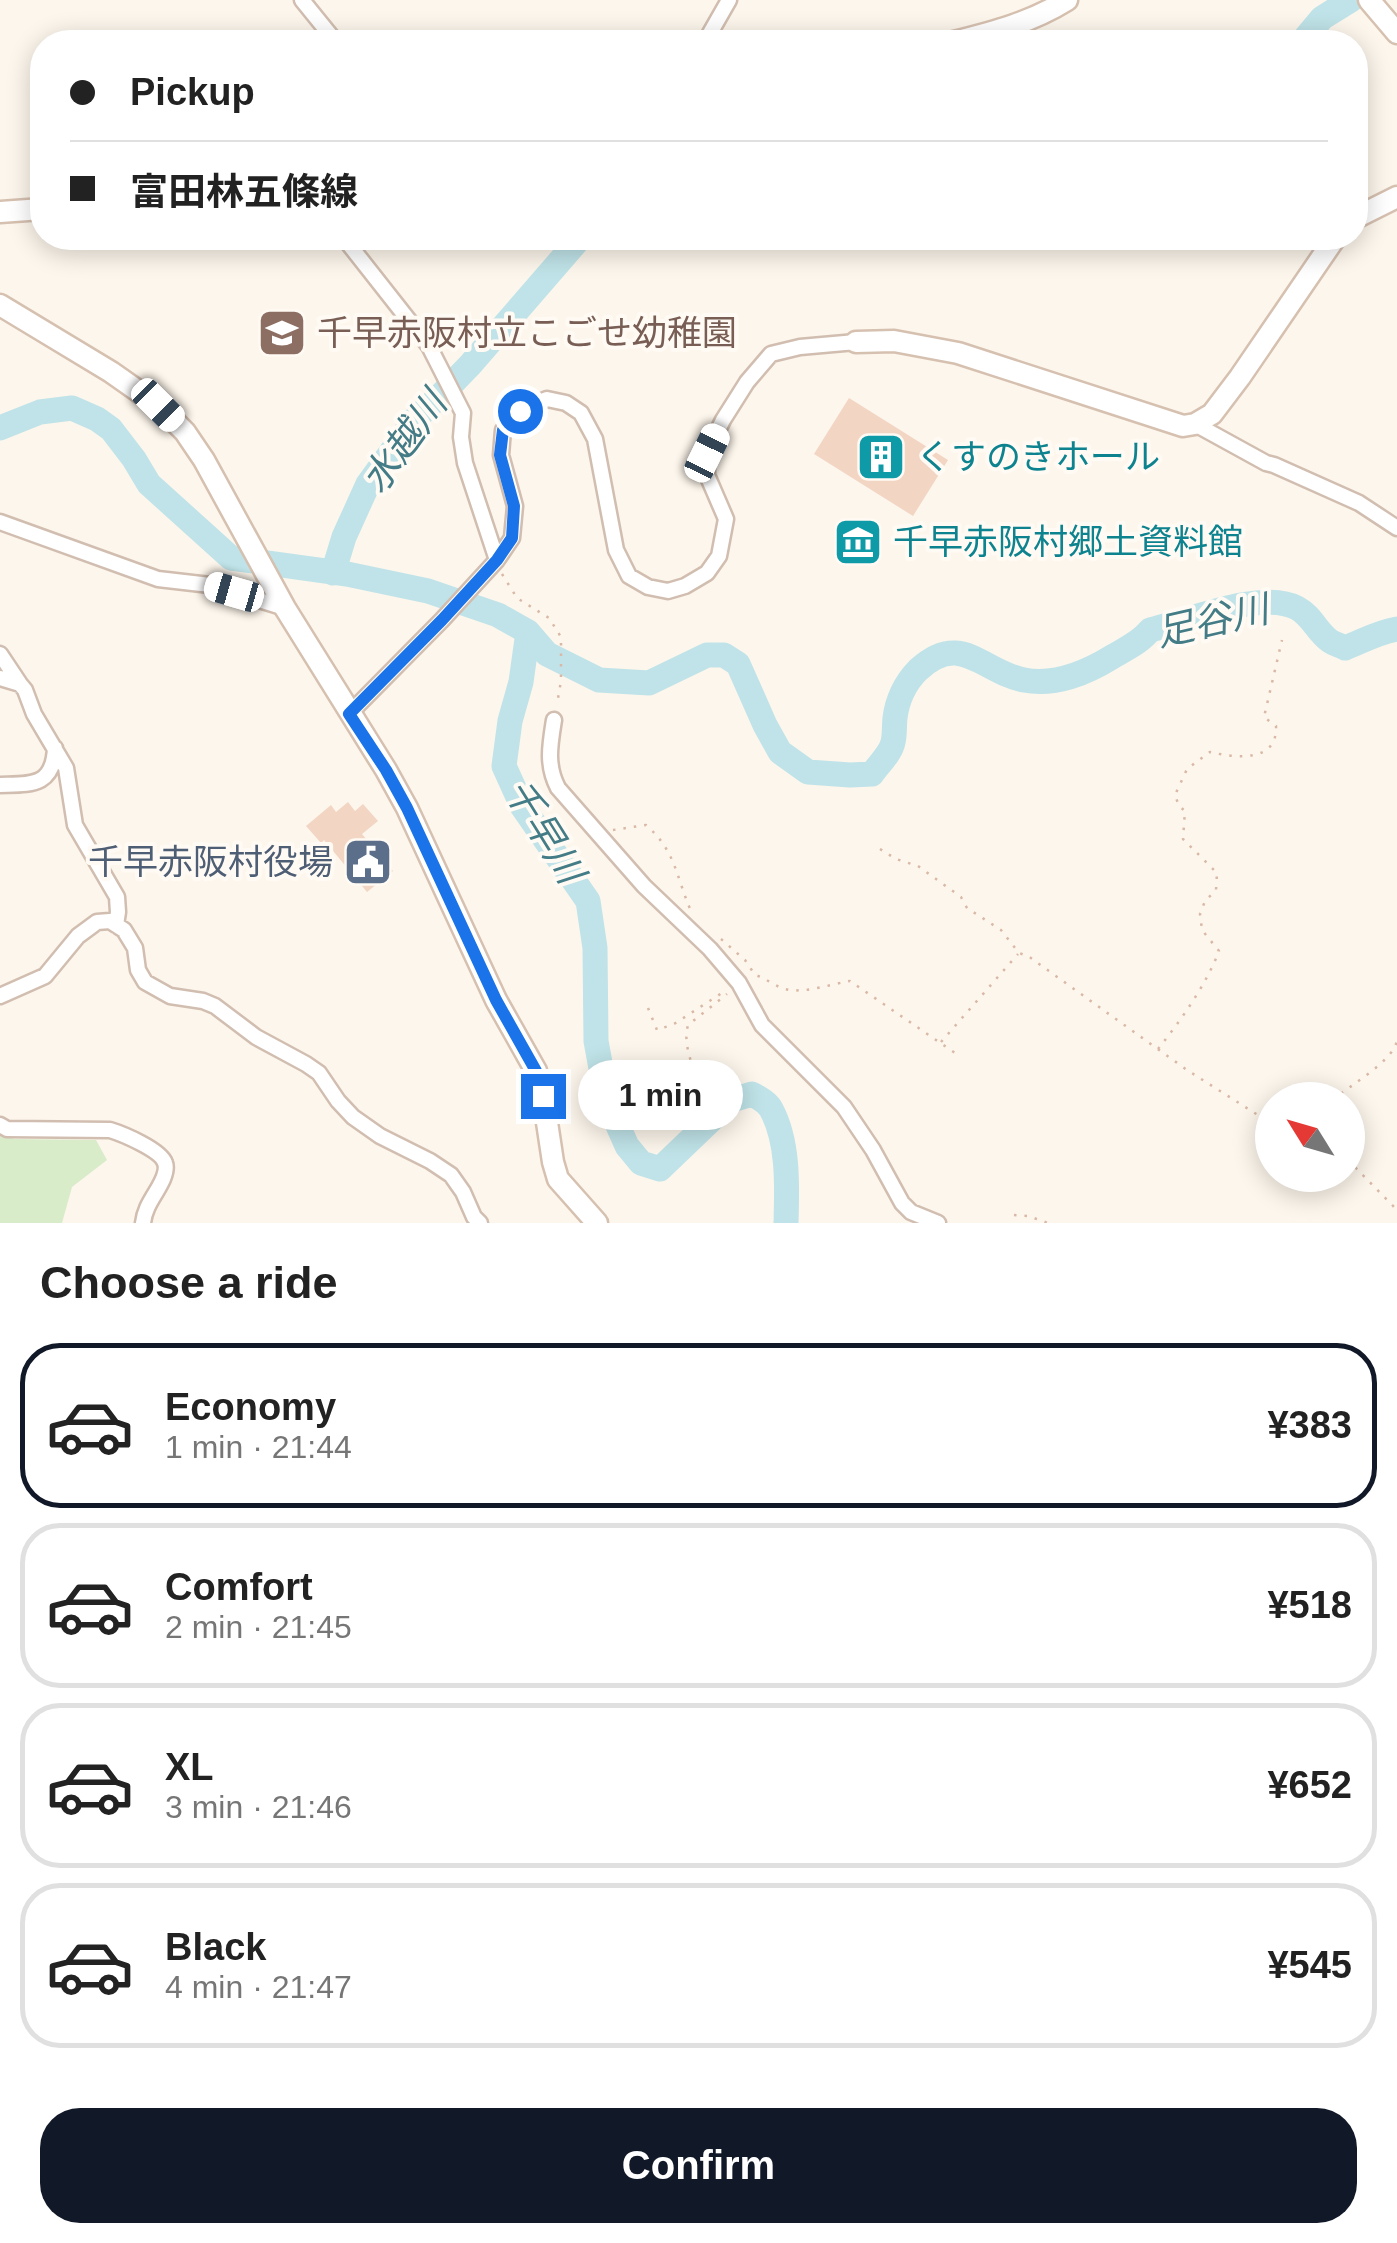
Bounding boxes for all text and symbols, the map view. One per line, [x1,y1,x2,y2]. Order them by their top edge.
text: Pickup [130,71,255,113]
text: 富田林五條線 [130,171,358,213]
school or university icon: 千早赤阪村立こごせ幼稚園 [256,307,308,359]
place label: 千早赤阪村立こごせ幼稚園 [317,313,737,352]
car [126,373,190,437]
water label: 水越川 [354,380,457,500]
route start [498,389,543,434]
car [680,419,734,487]
building icon: くすのきホール [855,431,907,483]
place label: くすのきホール [916,437,1160,476]
museum icon: 千早赤阪村郷土資料館 [832,516,884,568]
place label: 千早赤阪村郷土資料館 [893,522,1243,561]
car [201,569,267,615]
water label: 足谷川 [1152,587,1276,654]
water label: 千早川 [496,772,594,894]
public building icon: 千早赤阪村役場 [342,836,394,888]
place label: 千早赤阪村役場 [88,842,333,881]
callout: 1 min [578,1061,743,1131]
route end [521,1074,566,1119]
text: 1 min [619,1077,702,1113]
north arrow [1255,1082,1365,1192]
map controls [1255,1082,1365,1192]
text: Choose a ride [40,1257,338,1308]
icon: car [45,1381,135,1471]
text: Economy [165,1386,336,1428]
text: ¥383 [1267,1404,1352,1446]
text: 1 min · 21:44 [165,1429,352,1465]
icon: car [45,1561,135,1651]
text: Comfort [165,1566,313,1608]
text: ¥518 [1267,1584,1352,1626]
text: 2 min · 21:45 [165,1609,352,1645]
icon: car [45,1741,135,1831]
text: XL [165,1746,214,1788]
text: ¥652 [1267,1764,1352,1806]
text: 3 min · 21:46 [165,1789,352,1825]
icon: car [45,1921,135,2011]
text: Black [165,1926,266,1968]
text: ¥545 [1267,1944,1352,1986]
text: 4 min · 21:47 [165,1969,352,2005]
button: Confirm [40,2108,1357,2223]

